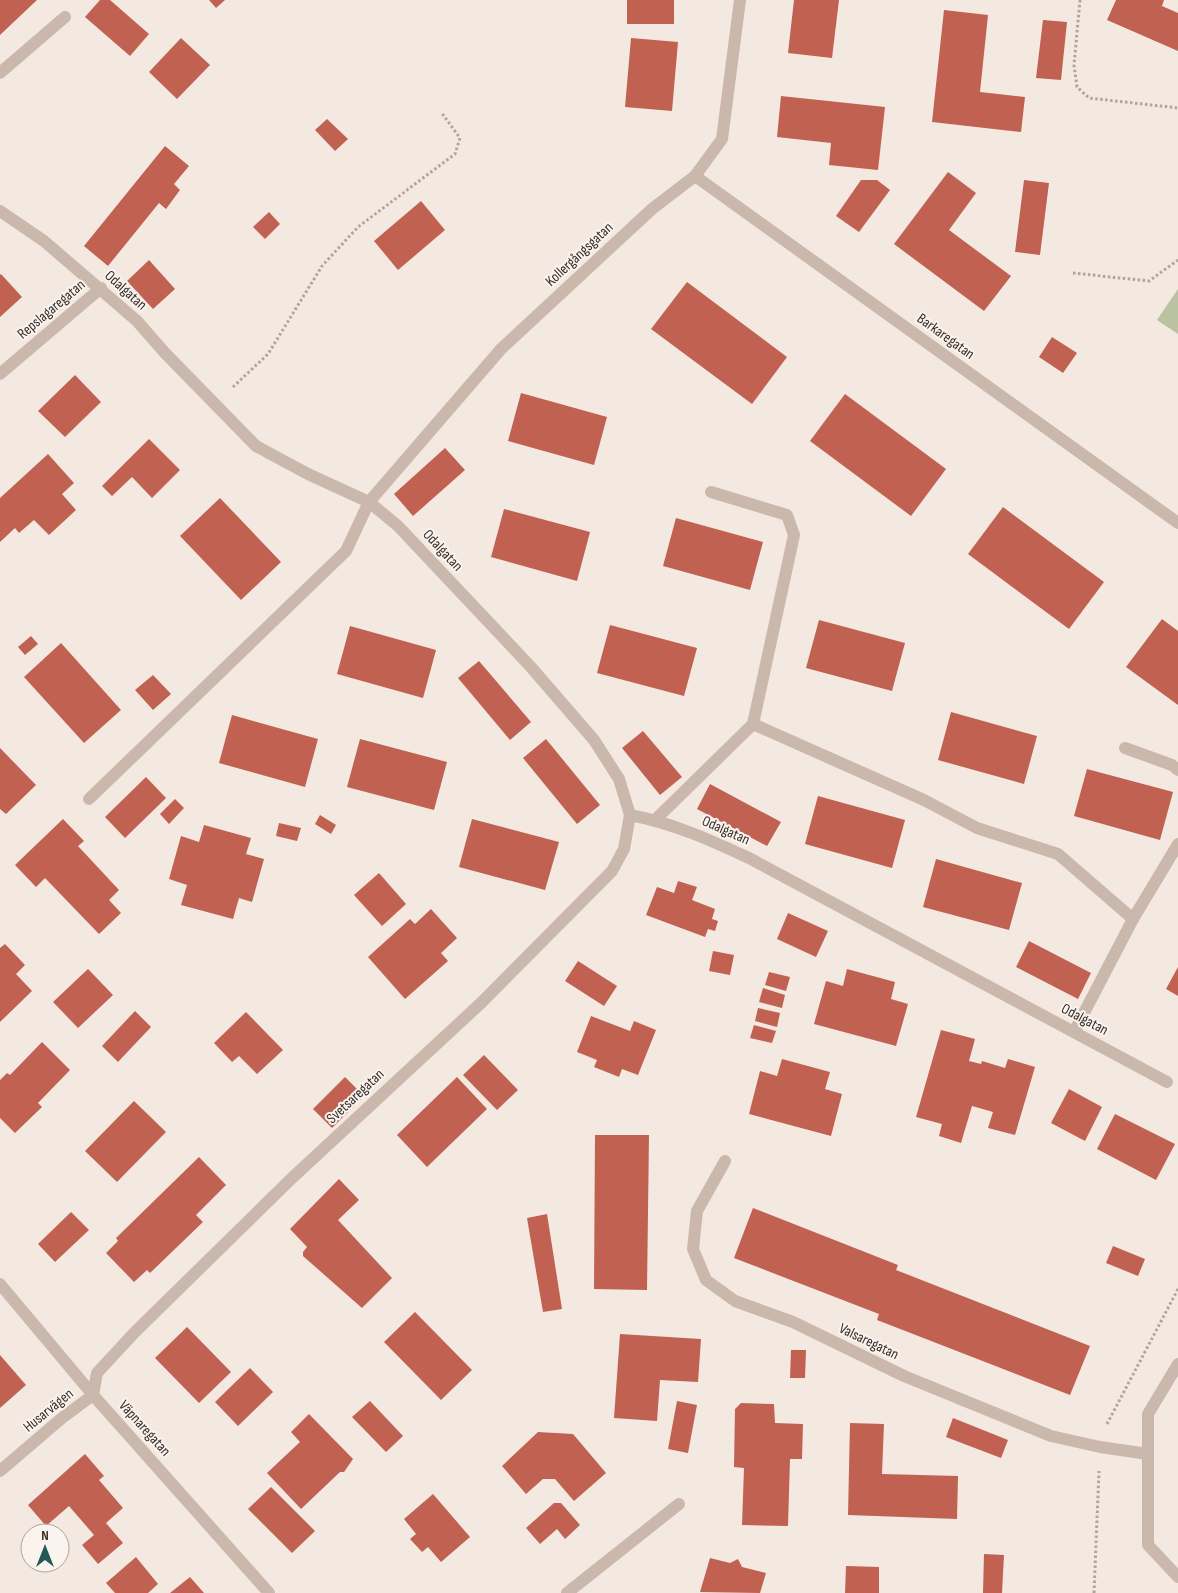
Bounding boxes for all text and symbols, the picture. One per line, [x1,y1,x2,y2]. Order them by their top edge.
street label: Kollergångsgatan [541,218,617,291]
street label: Odalgatan [101,266,151,314]
street label: Repslagaregatan [13,275,89,343]
street label: Barkaregatan [913,309,978,364]
street label: Odalgatan [418,525,467,575]
street label: Odalgatan [699,812,753,849]
street label: Odalgatan [1058,999,1112,1040]
street label: Svetsaregatan [323,1065,388,1128]
street label: Valsaregatan [836,1319,902,1364]
street label: Husarvägen [19,1384,77,1436]
street label: Väpnaregatan [115,1396,175,1460]
north arrow [20,1523,70,1573]
text: N [41,1527,49,1544]

